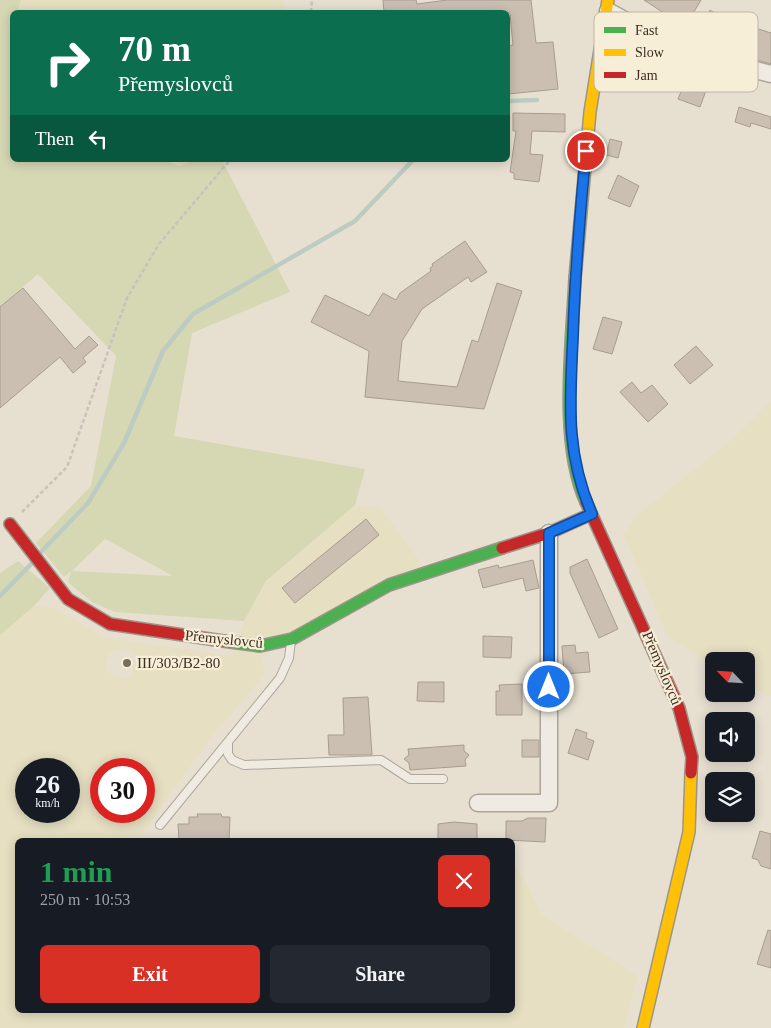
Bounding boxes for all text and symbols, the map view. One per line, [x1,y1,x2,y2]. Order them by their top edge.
legend [594,12,758,92]
text: Fast [635,23,658,38]
icon: right [35,30,100,95]
text: 70 m [118,30,191,69]
text: Slow [635,45,665,60]
text: Jam [635,68,658,83]
text: Přemyslovců [118,71,233,96]
icon: left [84,125,112,153]
text: Then [35,128,74,149]
pin [565,130,607,172]
icon: arrive [572,137,600,165]
street label: Přemyslovců [184,627,264,651]
street label: Přemyslovců [639,629,685,708]
north arrow [705,652,755,702]
map controls [705,652,755,822]
place label: III/303/B2-80 [137,655,220,671]
marker: III/303/B2-80 [121,657,133,669]
position arrow [522,660,574,712]
button: sound [705,712,755,762]
speed limit sign: 30 [90,758,155,823]
text: 26 [35,771,60,798]
button: layers [705,772,755,822]
text: km/h [35,796,60,810]
text: 1 min [40,855,113,888]
button: close [438,855,490,907]
text: 250 m · 10:53 [40,891,130,908]
button: Exit [40,945,260,1003]
button: Share [270,945,490,1003]

